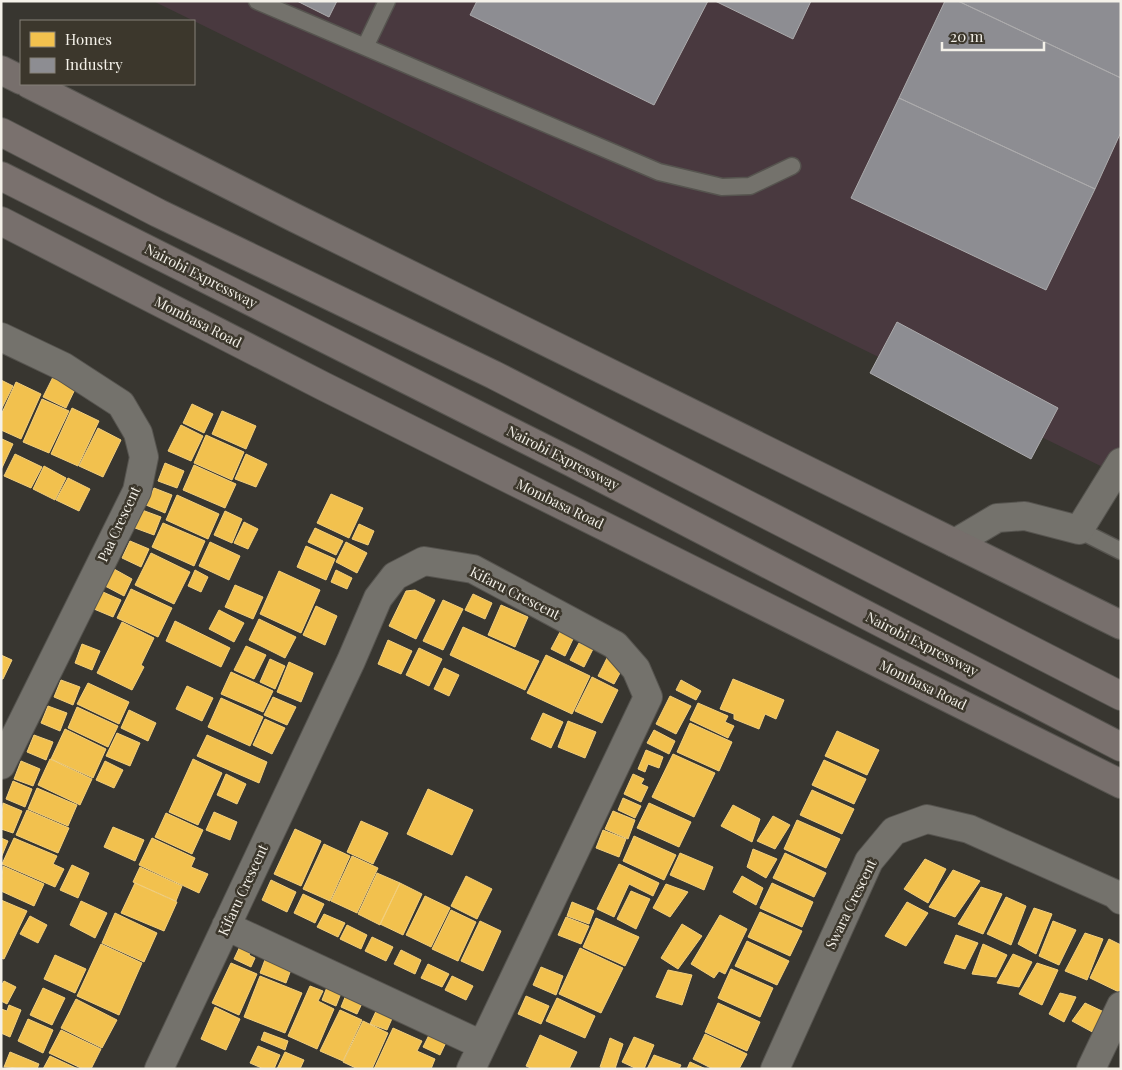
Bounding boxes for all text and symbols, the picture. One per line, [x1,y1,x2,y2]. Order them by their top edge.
legend [20,20,195,85]
scale bar [942,20,1044,52]
text: 20 m [950,26,984,46]
text: Homes [65,29,112,49]
text: Industry [65,54,123,74]
street label: Nairobi Expressway [142,239,261,312]
street label: Mombasa Road [151,291,245,352]
street label: Nairobi Expressway [504,421,623,494]
street label: Mombasa Road [513,474,607,533]
street label: Paa Crescent [93,482,145,565]
street label: Kifaru Crescent [467,562,565,624]
street label: Nairobi Expressway [863,607,982,680]
street label: Mombasa Road [876,655,970,714]
street label: Kifaru Crescent [213,840,272,939]
street label: Swara Crescent [821,855,881,952]

